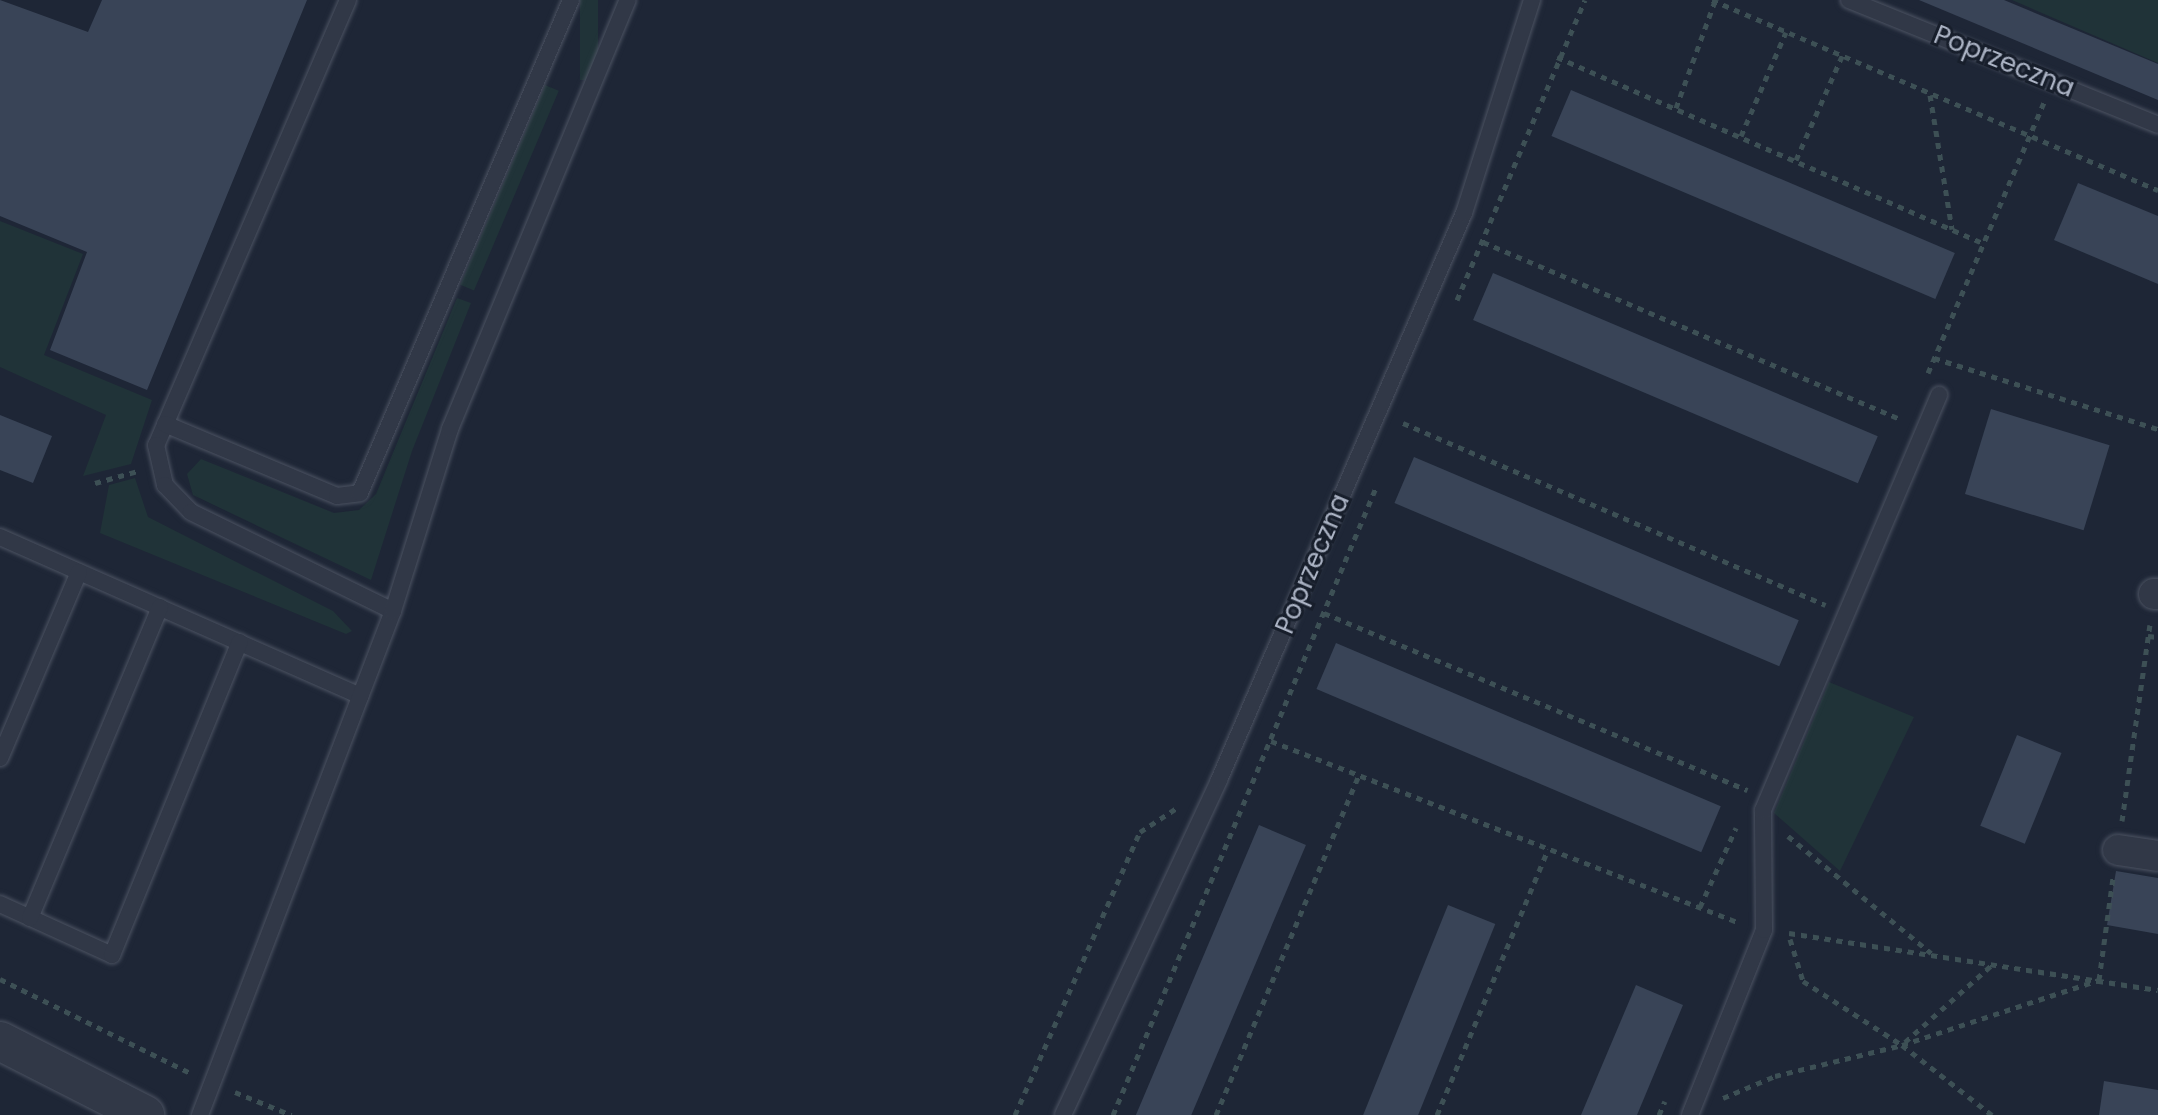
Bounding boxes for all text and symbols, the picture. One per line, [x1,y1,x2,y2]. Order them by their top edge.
street label: Poprzeczna [1929,20,2079,104]
street label: Poprzeczna [1270,489,1356,639]

